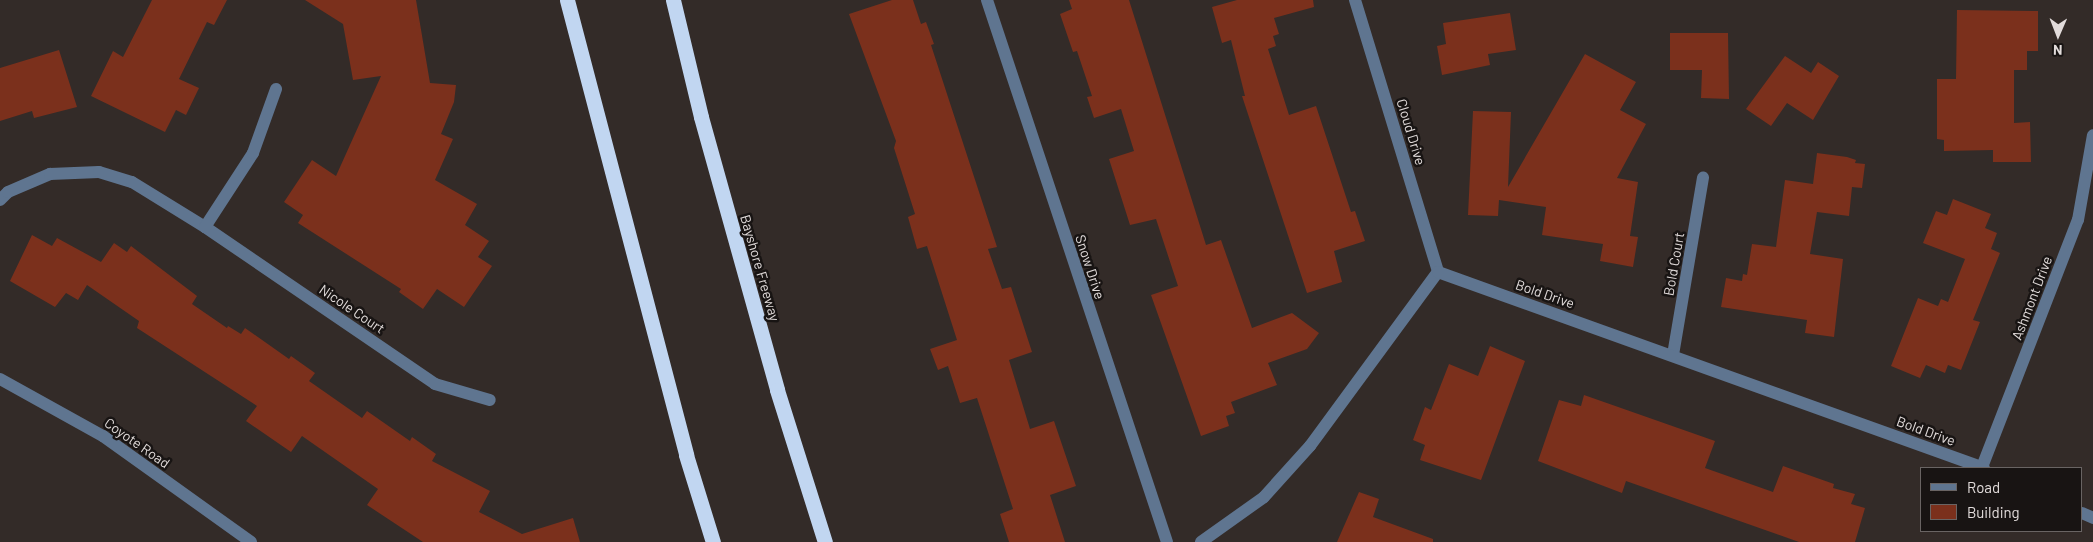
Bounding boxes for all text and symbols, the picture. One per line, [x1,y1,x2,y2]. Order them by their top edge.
north arrow [2033,10,2083,60]
text: N [2053,42,2063,59]
street label: Cloud Drive [1393,97,1429,167]
street label: Bayshore Freeway [737,213,783,323]
street label: Bold Court [1660,231,1688,297]
street label: Snow Drive [1072,233,1108,301]
street label: Ashmont Drive [2008,254,2056,342]
street label: Bold Drive [1513,276,1577,312]
street label: Nicole Court [316,281,388,337]
street label: Bold Drive [1894,413,1958,449]
street label: Coyote Road [101,414,173,472]
legend [1920,467,2083,532]
text: Road [1967,478,2000,496]
text: Building [1967,503,2020,521]

